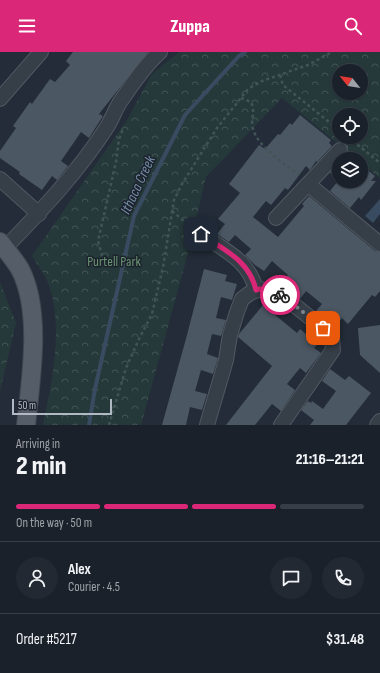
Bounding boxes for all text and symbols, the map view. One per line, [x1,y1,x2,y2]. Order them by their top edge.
icon: menu [16,15,38,37]
icon: search [342,15,364,37]
text: Zuppa [170,16,210,37]
north arrow [332,64,368,100]
map controls [332,64,368,188]
button: locate [332,108,368,144]
water label: Ithaca Creek [116,152,160,217]
button: layers [332,152,368,188]
pin [184,217,218,251]
icon: home [190,223,212,245]
park label: Purtell Park [87,253,141,270]
courier [260,275,300,315]
icon: bike [269,284,291,306]
pin [306,311,340,345]
icon: bag [312,317,334,339]
scale bar [12,397,112,416]
text: 50 m [18,399,36,412]
text: Arriving in [16,436,60,452]
text: 21:16–21:21 [296,450,364,469]
text: 2 min [16,451,66,482]
text: On the way · 50 m [16,515,92,531]
button: person [16,557,58,599]
button: chat [270,557,312,599]
button: phone [322,557,364,599]
text: Alex [68,560,91,579]
text: Courier · 4.5 [68,579,120,595]
text: Order #5217 [16,630,77,649]
text: $31.48 [326,630,364,649]

